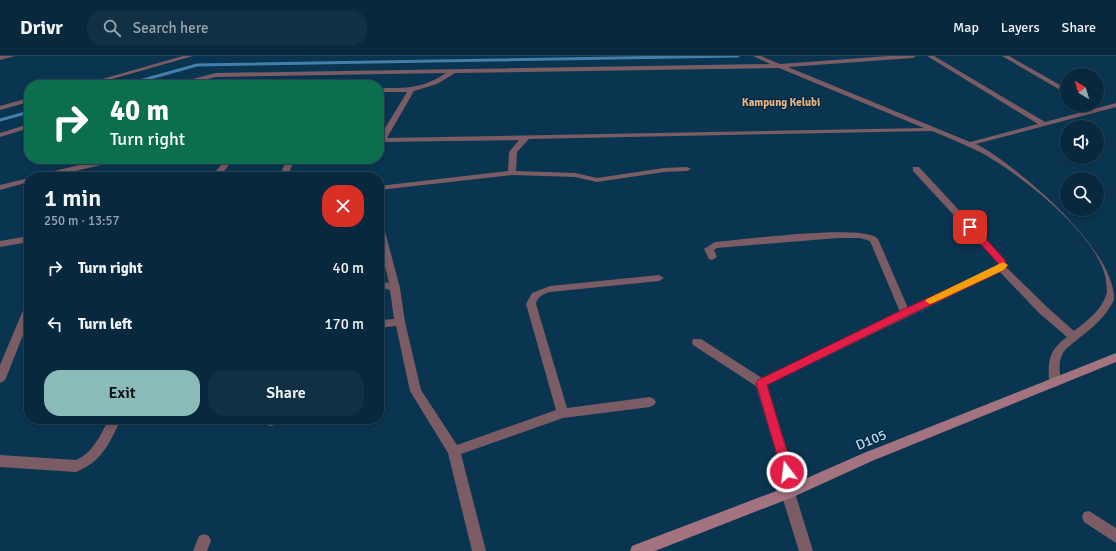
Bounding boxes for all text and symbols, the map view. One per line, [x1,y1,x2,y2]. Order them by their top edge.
search box [87,10,367,46]
text: Drivr [20,16,63,40]
icon: search [101,17,123,39]
text: Search here [133,19,208,37]
text: Map [953,19,979,36]
text: Layers [1001,19,1040,36]
text: Share [1062,19,1096,36]
north arrow [1060,68,1104,112]
map controls [1060,68,1104,216]
text: 40 m [110,94,169,128]
icon: right [44,96,96,148]
district label: Kampung Kelubi [742,96,820,109]
button: sound [1060,120,1104,164]
text: Turn right [110,128,185,150]
button: search [1060,172,1104,216]
text: 1 min [44,183,101,213]
button: close [322,185,364,227]
pin [953,210,987,244]
text: 250 m · 13:57 [44,213,120,229]
icon: arrive [959,216,981,238]
icon: right [44,257,66,279]
text: Turn right [78,259,143,277]
text: 40 m [333,259,364,277]
icon: left [44,313,66,335]
text: Turn left [78,315,132,333]
text: 170 m [324,315,364,333]
button: Exit [44,370,200,416]
button: Share [208,370,364,416]
street label: D105 [853,426,889,454]
position arrow [766,451,808,493]

